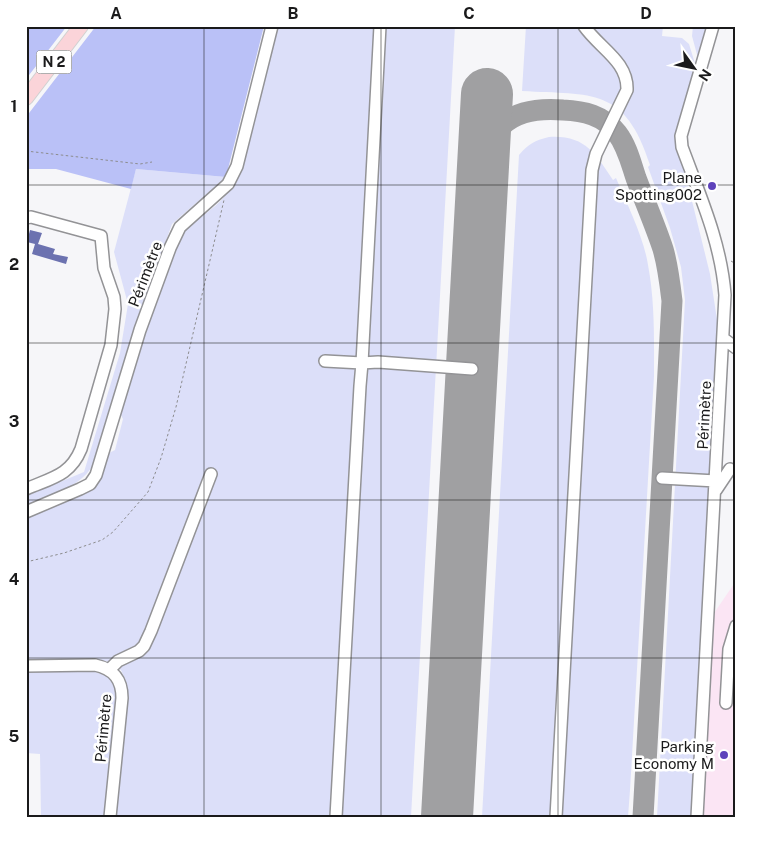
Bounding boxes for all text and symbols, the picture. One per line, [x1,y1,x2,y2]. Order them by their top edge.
text: A [110,4,122,23]
text: B [288,4,299,23]
text: C [463,4,475,23]
text: D [640,4,652,23]
north arrow [670,42,720,92]
road number: N 2 [36,51,72,74]
text: N [695,66,715,84]
text: 1 [11,97,17,116]
place label: Plane Spotting002 [615,169,702,203]
marker: Plane Spotting002 [706,180,718,192]
street label: Périmètre [125,239,165,309]
text: 2 [9,255,19,274]
street label: Périmètre [694,380,714,450]
text: 3 [9,412,19,431]
text: 4 [9,570,20,589]
street label: Périmètre [92,693,114,763]
text: 5 [9,727,20,746]
place label: Parking Economy M [633,738,714,772]
marker: Parking Economy M [718,749,730,761]

